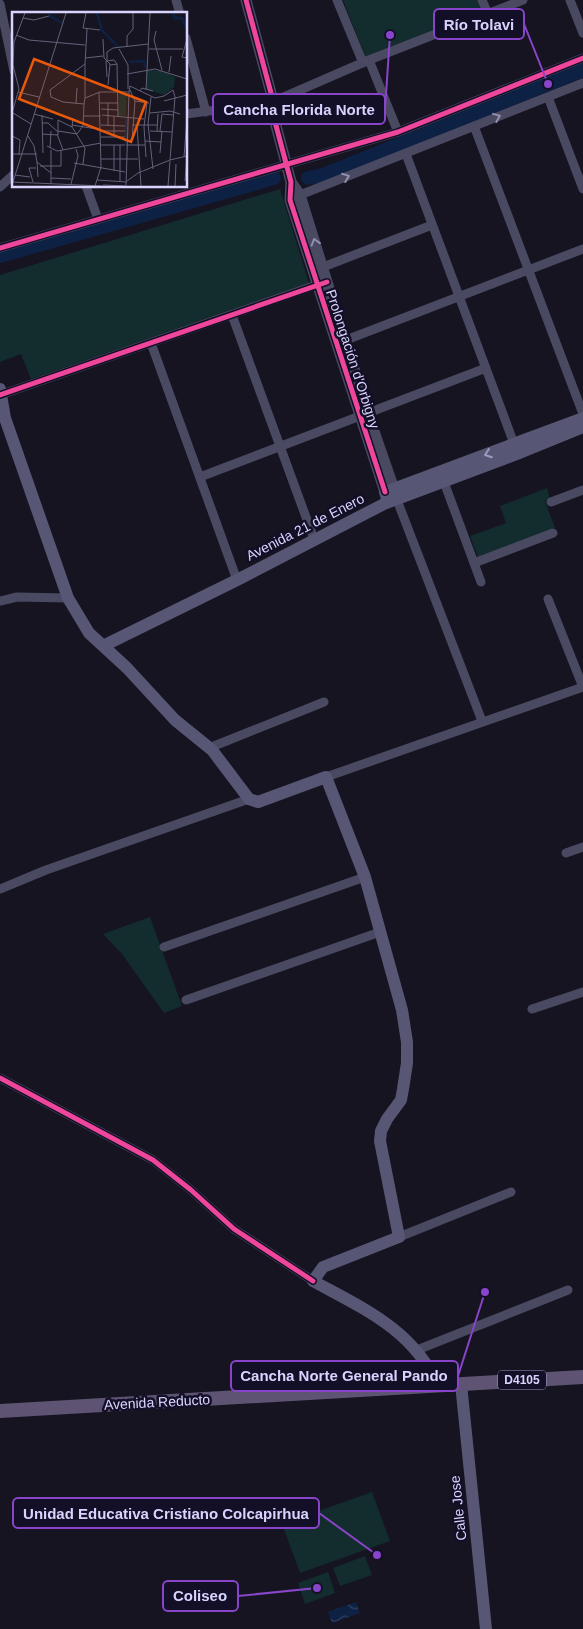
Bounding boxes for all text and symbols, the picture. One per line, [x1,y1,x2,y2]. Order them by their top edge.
callout: Río Tolavi [434,9,524,39]
inset map [12,12,188,188]
text: Río Tolavi [444,16,514,33]
callout: Cancha Florida Norte [213,94,385,124]
text: Cancha Florida Norte [223,101,375,118]
one-way arrow [492,113,501,124]
one-way arrow [341,173,350,183]
one-way arrow [311,239,321,247]
street label: Prolongación d'Orbigny [323,288,383,430]
one-way arrow [485,448,493,458]
street label: Avenida 21 de Enero [243,490,367,564]
callout: Cancha Norte General Pando [231,1361,458,1391]
text: Cancha Norte General Pando [240,1367,448,1384]
road number: D4105 [498,1370,546,1390]
street label: Avenida Reducto [103,1391,211,1413]
street label: Calle Jose [447,1474,469,1541]
callout: Unidad Educativa Cristiano Colcapirhua [13,1498,319,1528]
text: Unidad Educativa Cristiano Colcapirhua [23,1505,310,1522]
callout: Coliseo [163,1581,238,1611]
text: Coliseo [173,1587,227,1604]

